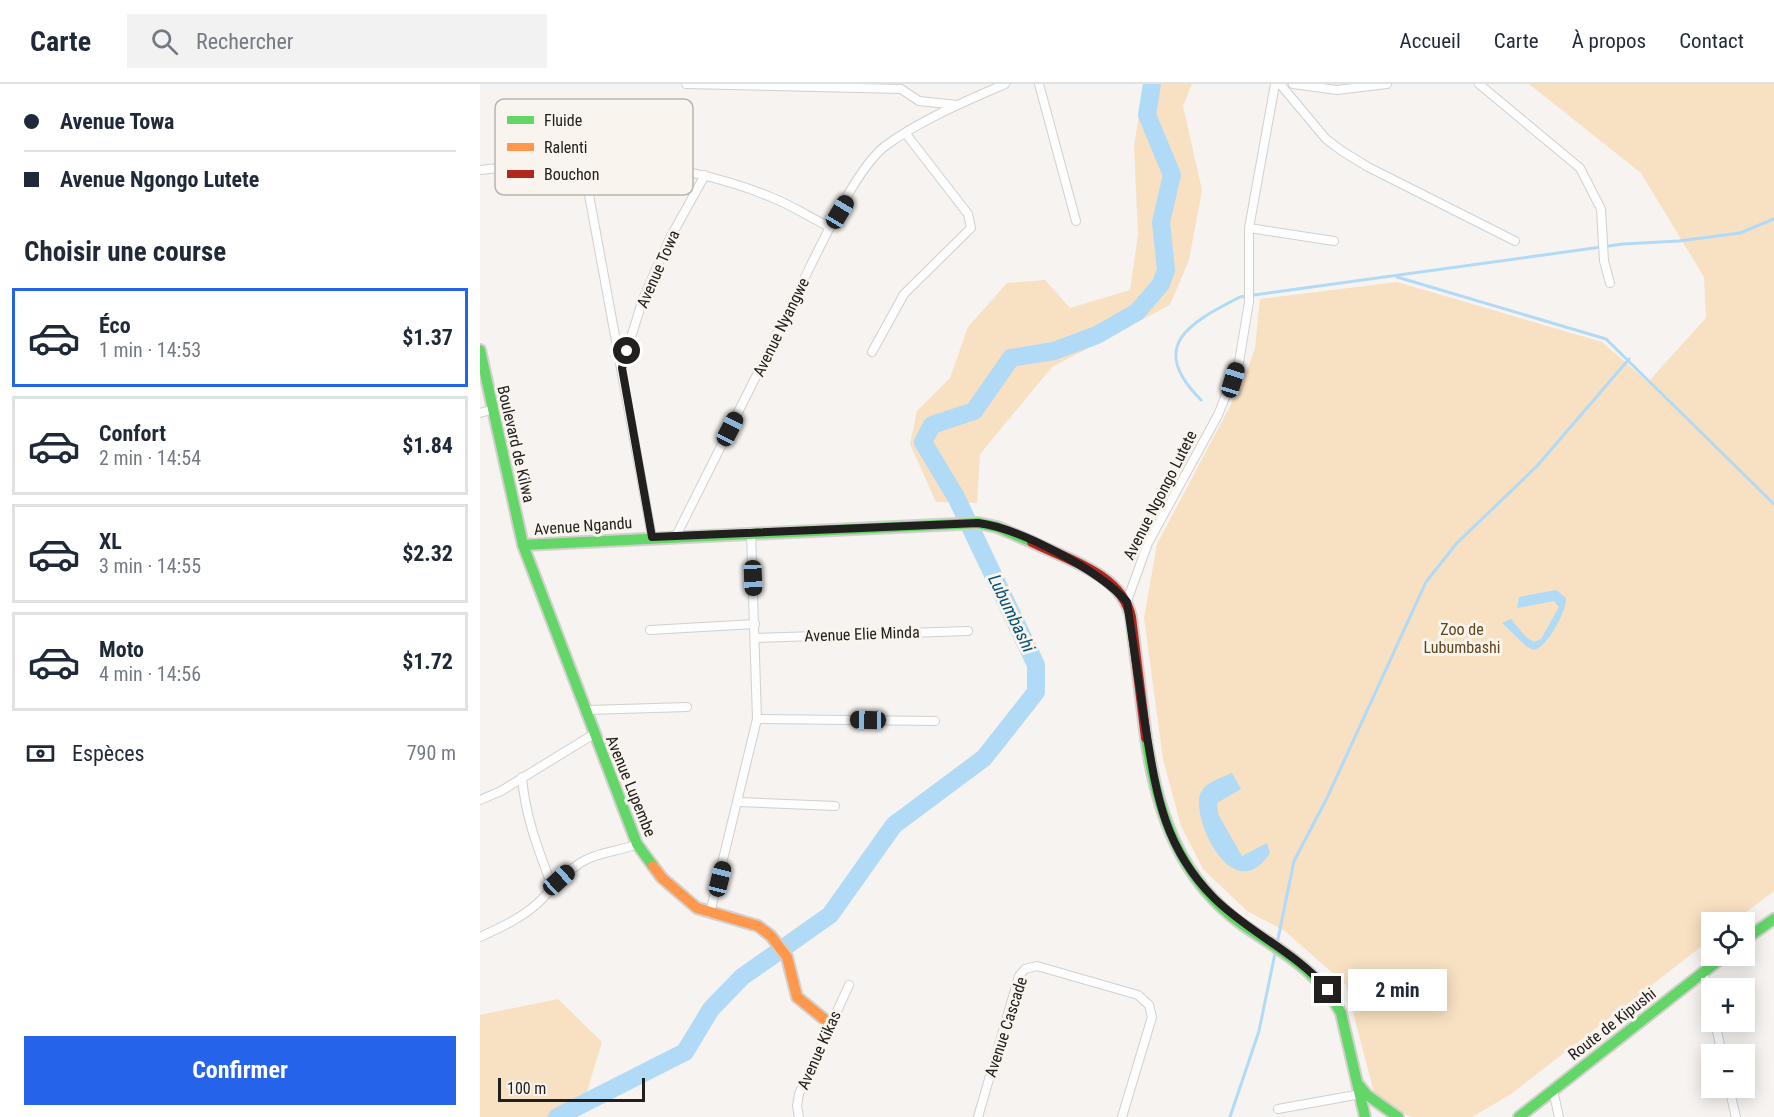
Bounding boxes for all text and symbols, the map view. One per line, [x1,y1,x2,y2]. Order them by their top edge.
search box [127,14,547,68]
text: Carte [30,25,91,58]
icon: search [148,25,181,58]
text: Rechercher [196,29,293,54]
text: Accueil [1400,29,1461,53]
text: Carte [1494,29,1539,53]
text: À propos [1572,29,1646,53]
text: Contact [1679,29,1744,53]
legend [495,99,693,195]
text: Avenue Towa [60,109,174,134]
text: Fluide [544,111,582,130]
text: Ralenti [544,138,587,157]
text: Bouchon [544,165,599,184]
text: Avenue Ngongo Lutete [60,167,259,192]
car [823,192,857,232]
street label: Avenue Towa [632,227,684,311]
text: Choisir une course [24,236,226,268]
street label: Avenue Nyangwe [749,275,813,379]
icon: car [27,311,81,365]
text: Éco [99,313,131,338]
text: $1.37 [402,325,453,350]
route start [613,337,640,364]
text: 1 min · 14:53 [99,338,201,362]
car [1219,360,1247,400]
street label: Boulevard de Kilwa [493,384,539,504]
car [714,409,746,449]
icon: car [27,419,81,473]
text: Confort [99,421,166,446]
street label: Avenue Ngongo Lutete [1119,427,1201,563]
text: $1.84 [402,433,453,458]
text: 2 min · 14:54 [99,446,201,470]
street label: Avenue Ngandu [533,513,633,539]
icon: car [27,527,81,581]
text: XL [99,529,122,554]
text: $2.32 [402,541,453,566]
text: 3 min · 14:55 [99,554,201,578]
car [743,560,763,596]
water label: Lubumbashi [984,571,1040,656]
park label: Zoo de Lubumbashi [1424,620,1500,657]
street label: Avenue Elie Minda [804,622,920,646]
icon: car [27,635,81,689]
text: Moto [99,637,144,662]
text: $1.72 [402,649,453,674]
text: 4 min · 14:56 [99,662,201,686]
car [850,711,886,729]
street label: Avenue Lupembe [602,733,660,839]
icon: cash [24,737,57,770]
text: Espèces [72,741,145,766]
text: 790 m [407,741,456,765]
car [707,859,733,899]
car [540,861,578,899]
map controls [1701,912,1755,1098]
button: locate [1701,912,1755,966]
callout: 2 min [1349,969,1448,1011]
street label: Avenue Cascade [981,974,1031,1080]
route end [1314,976,1341,1003]
text: 2 min [1375,978,1420,1002]
button: + [1701,978,1755,1032]
street label: Route de Kipushi [1564,984,1660,1064]
street label: Avenue Kikas [793,1008,845,1092]
button: Confirmer [24,1036,456,1105]
button: − [1701,1044,1755,1098]
scale bar [498,1075,645,1102]
text: 100 m [507,1079,546,1098]

